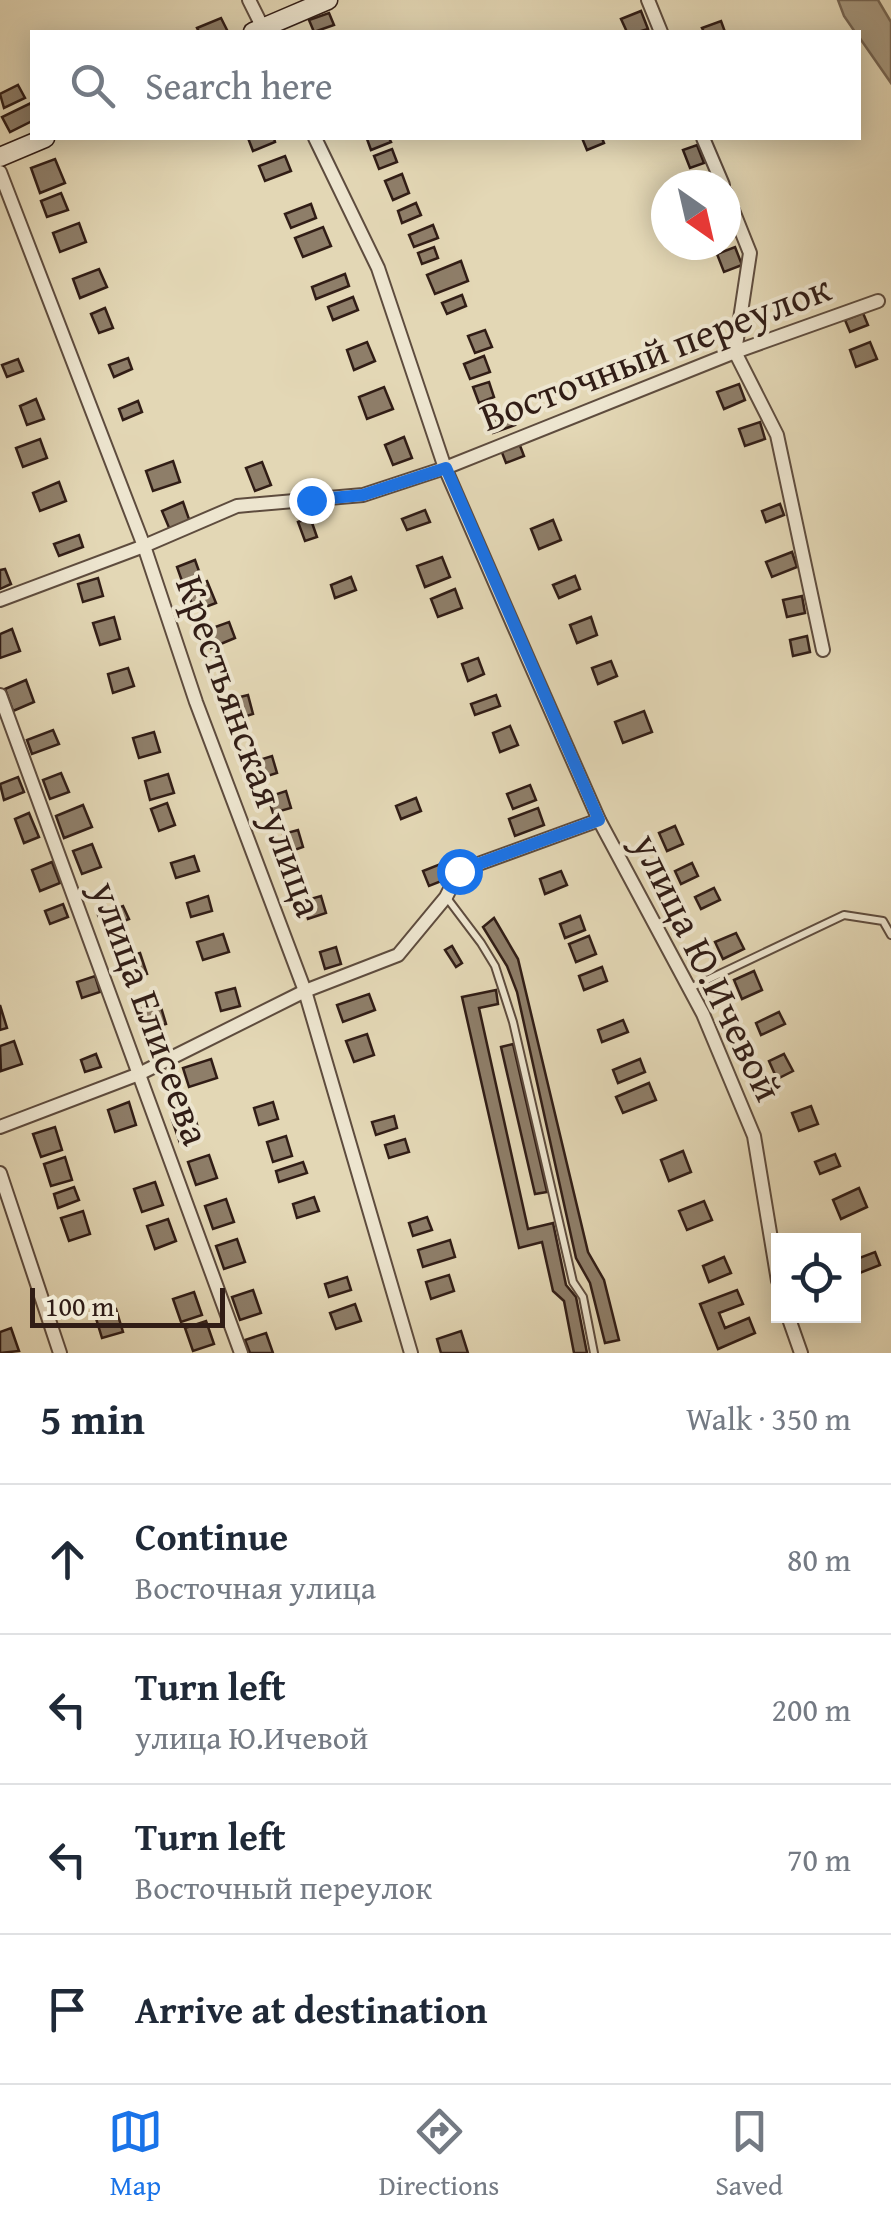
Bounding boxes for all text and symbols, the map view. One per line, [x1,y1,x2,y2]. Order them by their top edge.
search box [30,30,861,140]
text: Search here [145,57,333,113]
icon: search [65,58,120,113]
north arrow [651,170,741,260]
street label: Восточный переулок [471,257,839,446]
route end [289,478,335,524]
street label: Крестьянская улица [161,567,340,925]
street label: улица Ю.Ичевой [618,822,799,1111]
route start [437,849,483,895]
street label: улица Елисеева [76,872,226,1153]
map controls [771,1233,861,1323]
button: locate [771,1233,861,1323]
scale bar [30,1283,225,1328]
text: 100 m [45,1285,114,1326]
text: 5 min [40,1388,145,1449]
text: Walk · 350 m [686,1395,851,1442]
text: Continue [135,1508,288,1564]
icon: ahead [40,1532,95,1587]
text: 80 m [787,1536,851,1583]
text: Восточная улица [135,1564,376,1611]
text: Turn left [135,1658,286,1714]
icon: left [40,1682,95,1737]
text: 200 m [772,1686,851,1733]
text: улица Ю.Ичевой [135,1714,368,1761]
text: Turn left [135,1808,286,1864]
icon: left [40,1832,95,1887]
text: 70 m [787,1836,851,1883]
text: Восточный переулок [135,1864,432,1911]
text: Arrive at destination [135,1981,488,2037]
icon: arrive [40,1982,95,2037]
tab: Map [108,2104,163,2205]
tab: Directions [379,2104,499,2205]
tab: Saved [715,2104,783,2205]

